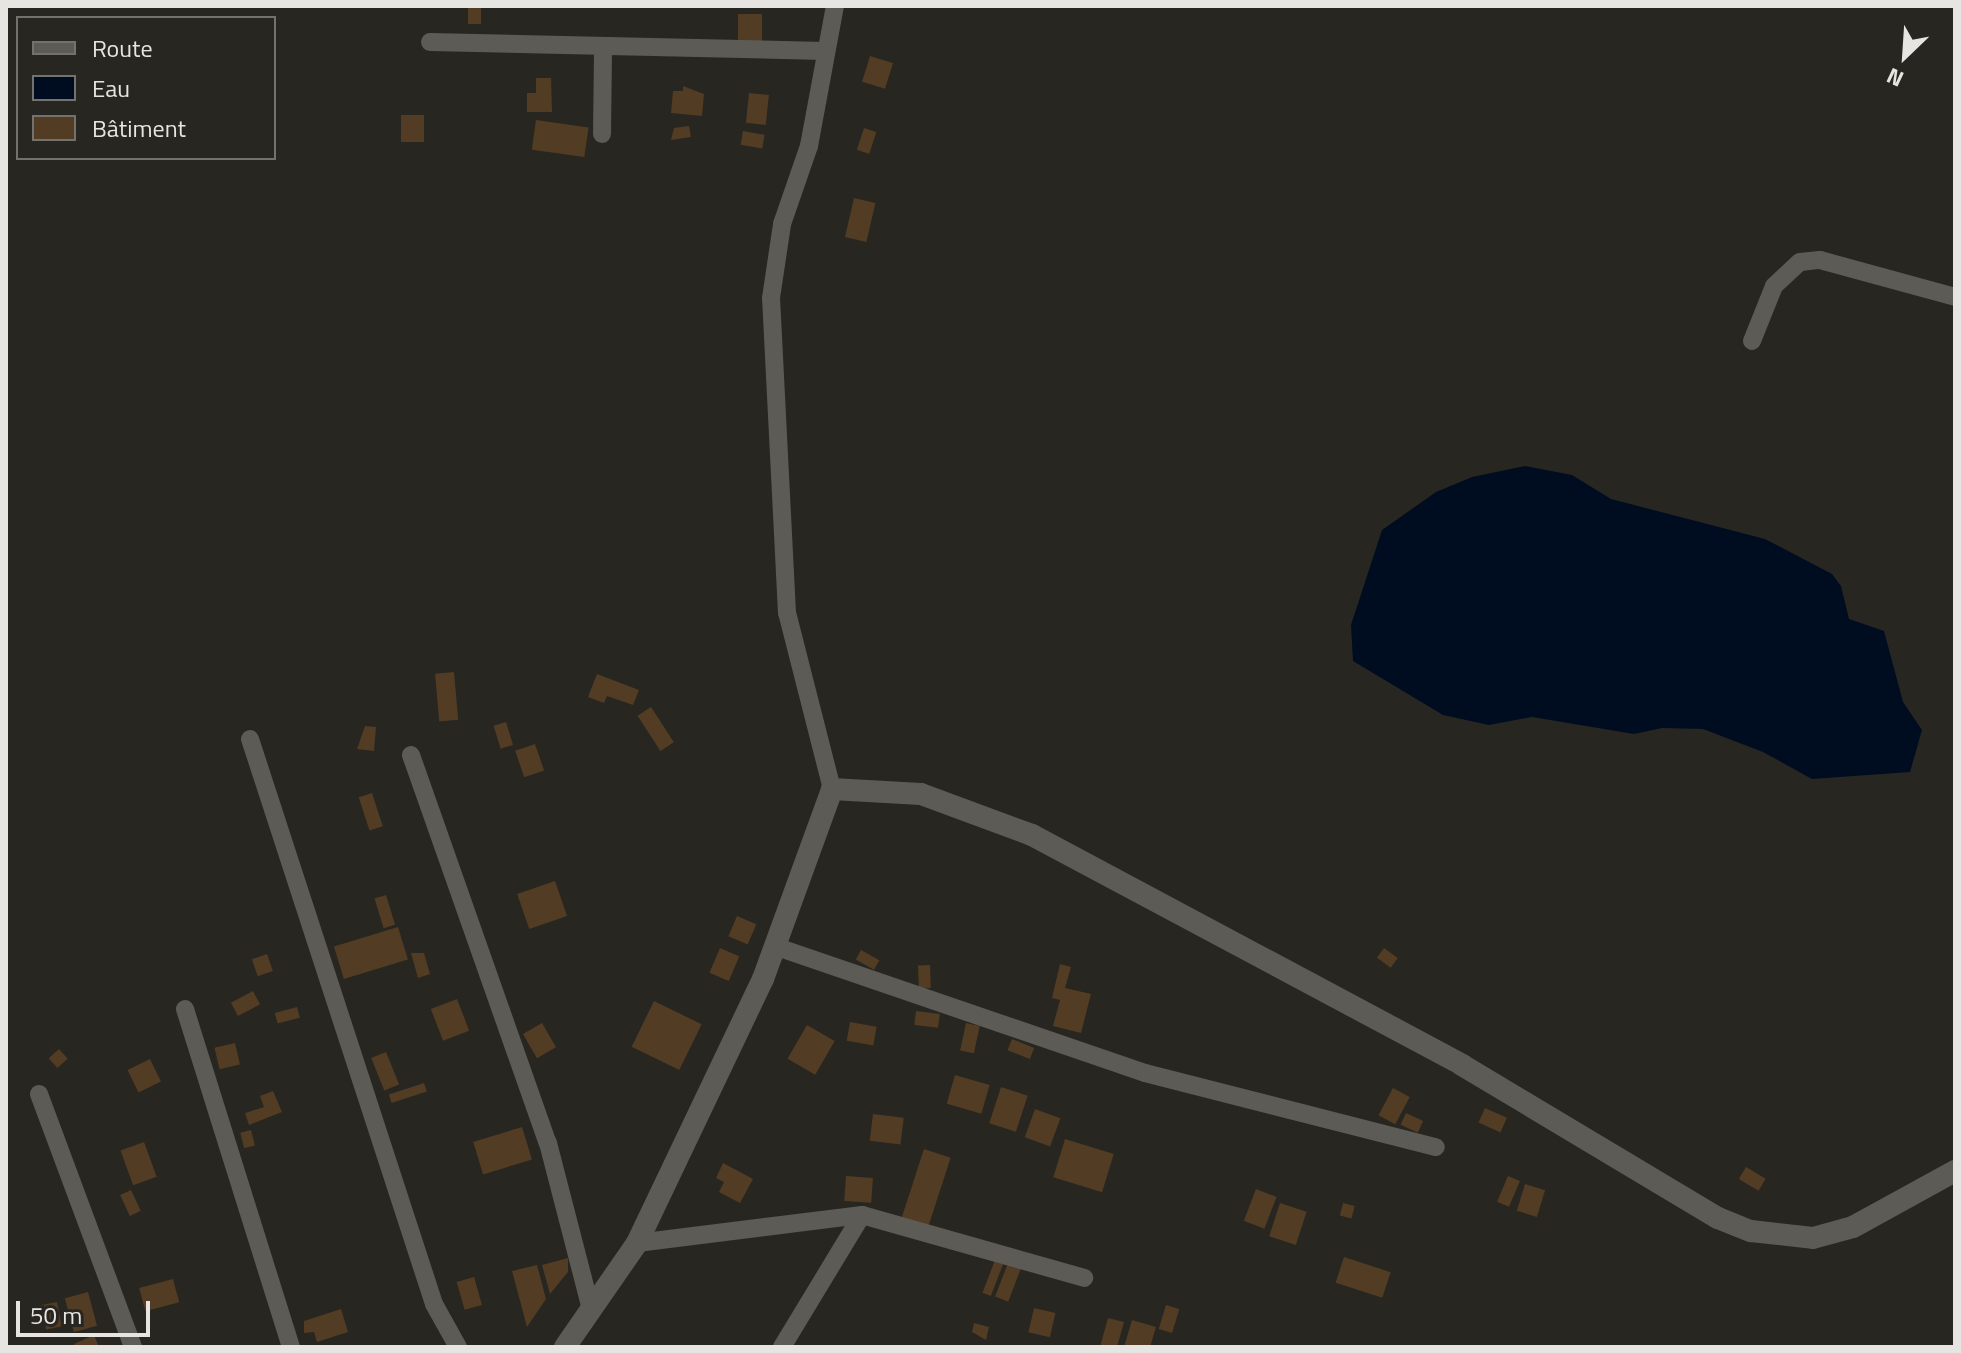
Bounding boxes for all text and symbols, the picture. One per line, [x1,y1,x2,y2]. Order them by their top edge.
legend [16,16,276,160]
north arrow [1865,16,1945,96]
text: Route [92,30,153,66]
text: N [1881,59,1909,96]
text: Eau [92,70,130,106]
text: Bâtiment [92,110,186,146]
scale bar [20,1285,154,1335]
text: 50 m [30,1297,82,1333]

